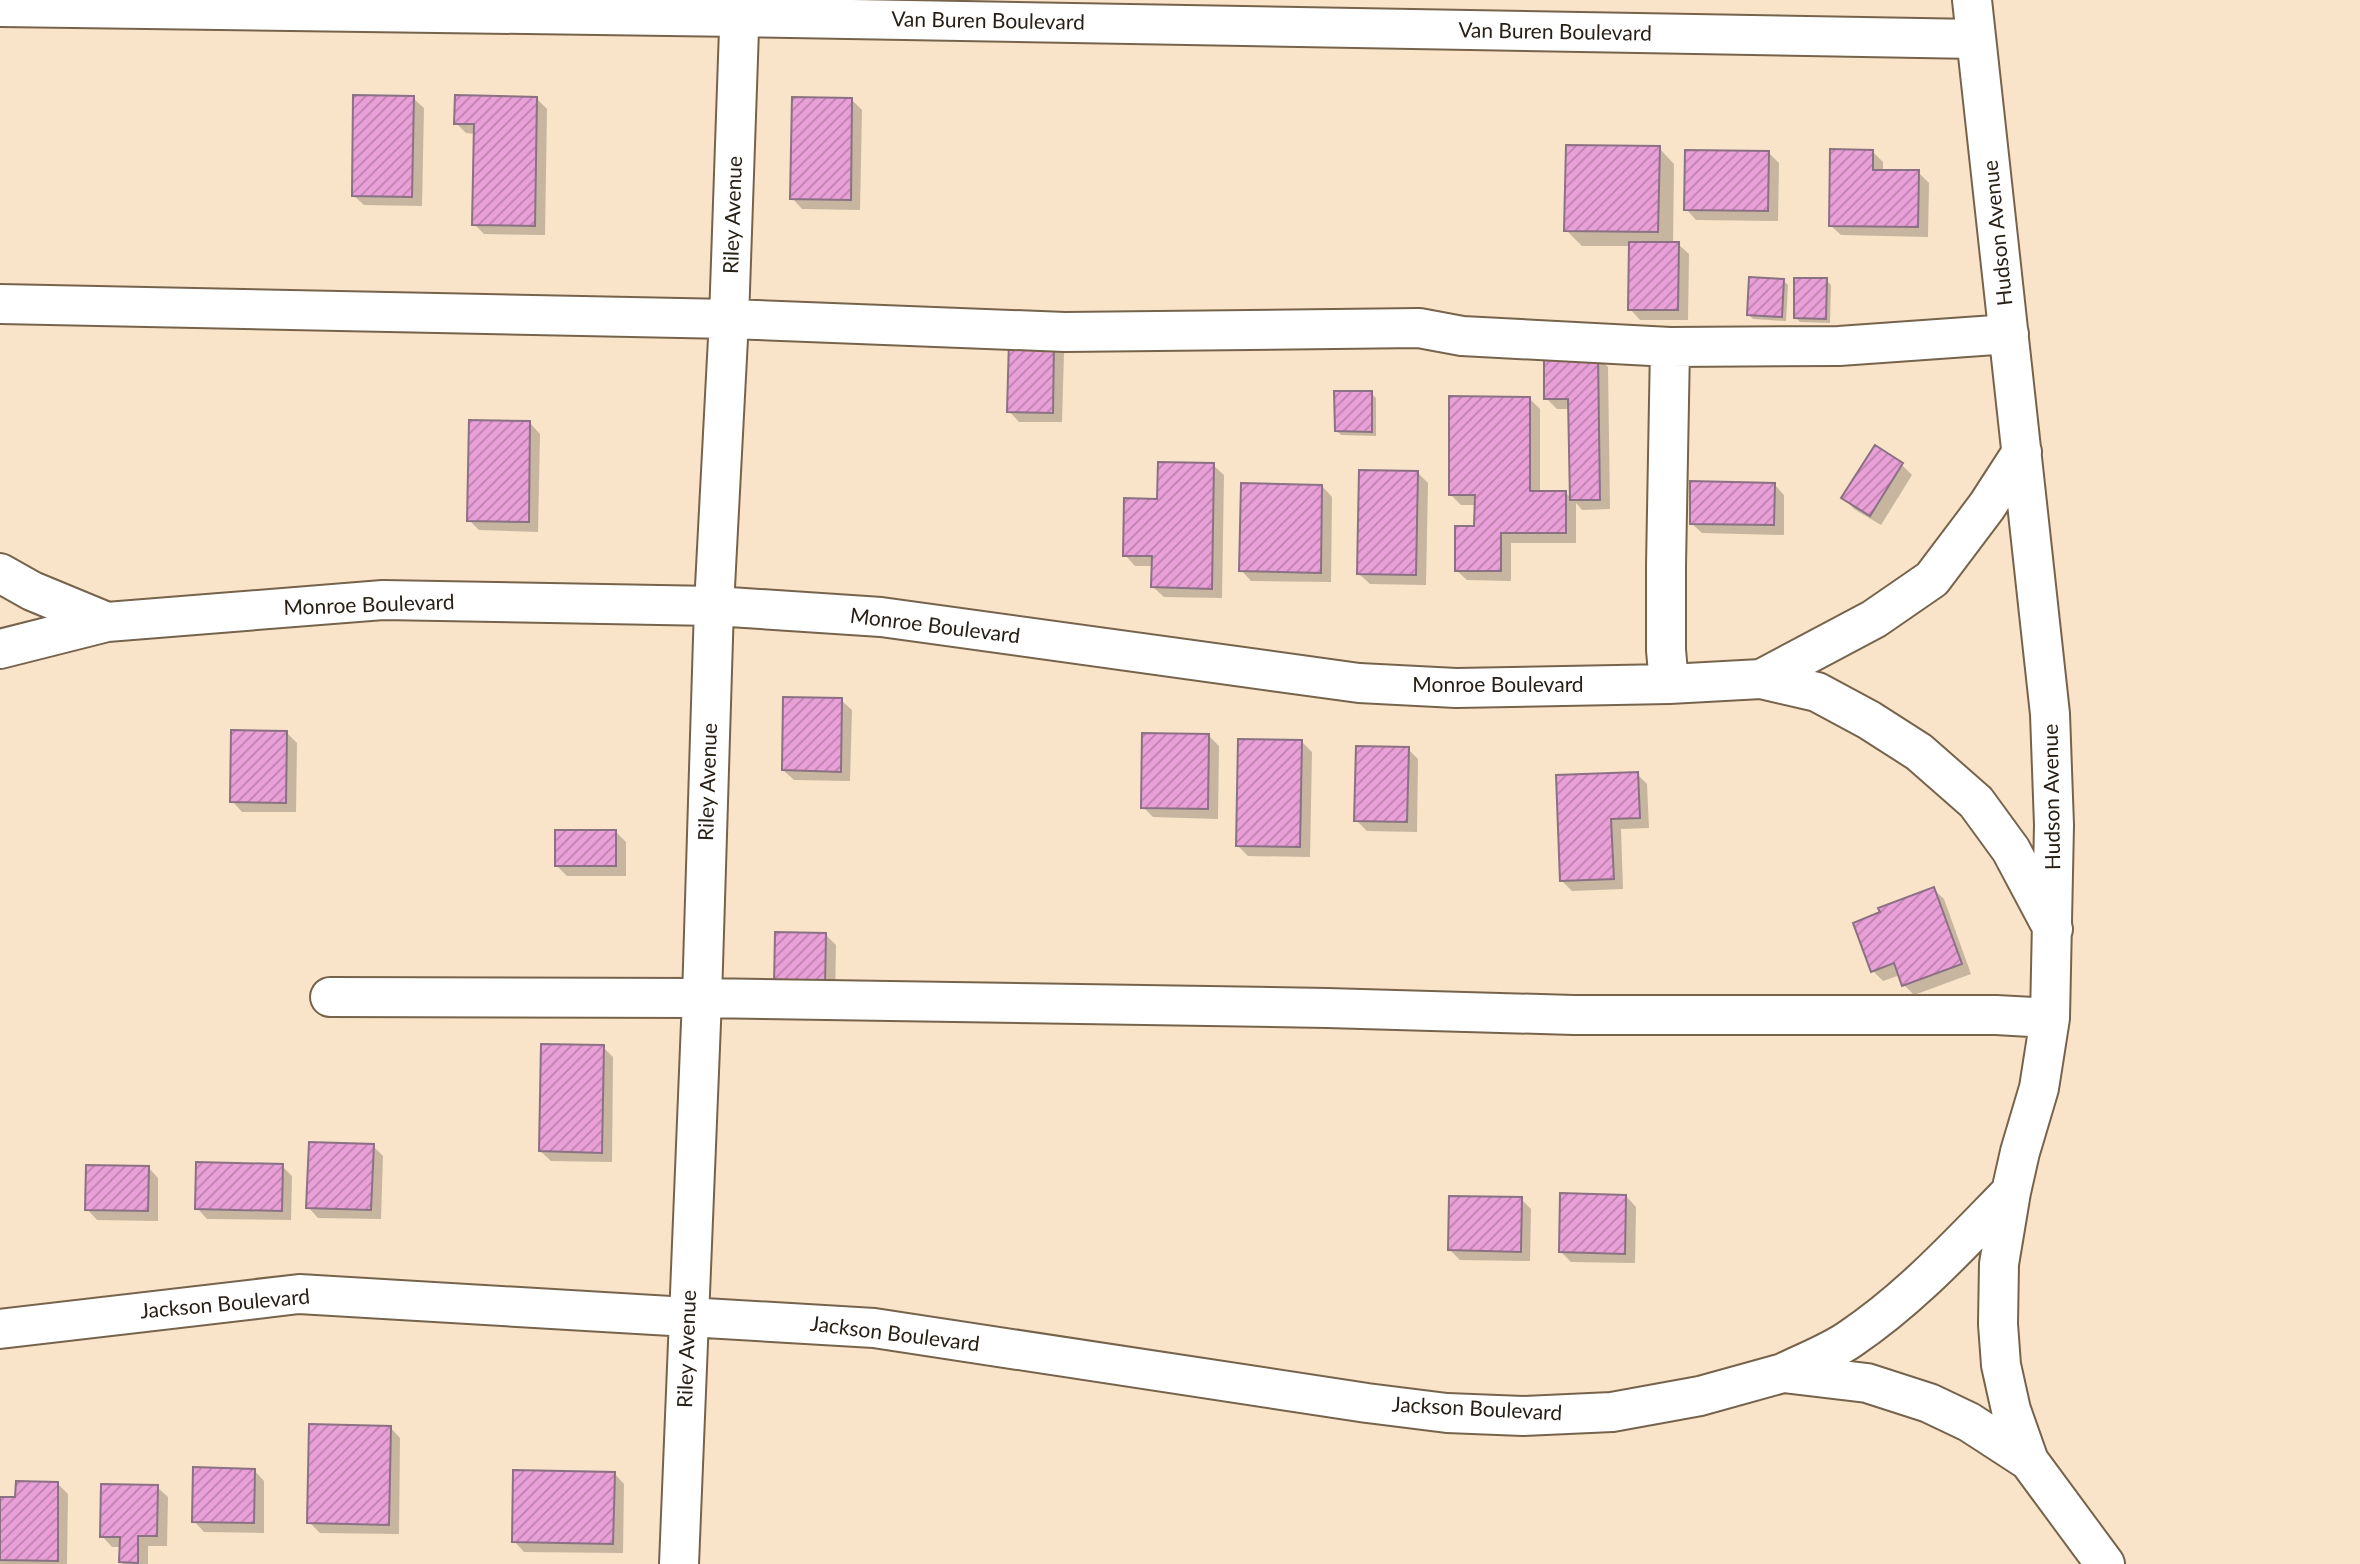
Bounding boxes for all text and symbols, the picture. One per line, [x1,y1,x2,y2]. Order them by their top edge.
street label: Van Buren Boulevard [891,5,1085,34]
street label: Van Buren Boulevard [1458,16,1652,45]
street label: Riley Avenue [717,155,746,275]
street label: Hudson Avenue [1976,159,2017,307]
street label: Monroe Boulevard [283,588,455,619]
street label: Monroe Boulevard [849,602,1022,647]
street label: Monroe Boulevard [1412,671,1584,696]
street label: Riley Avenue [692,722,721,842]
street label: Hudson Avenue [2037,724,2064,870]
street label: Jackson Boulevard [139,1283,311,1322]
street label: Riley Avenue [671,1289,700,1409]
street label: Jackson Boulevard [809,1310,981,1355]
street label: Jackson Boulevard [1391,1391,1563,1424]

